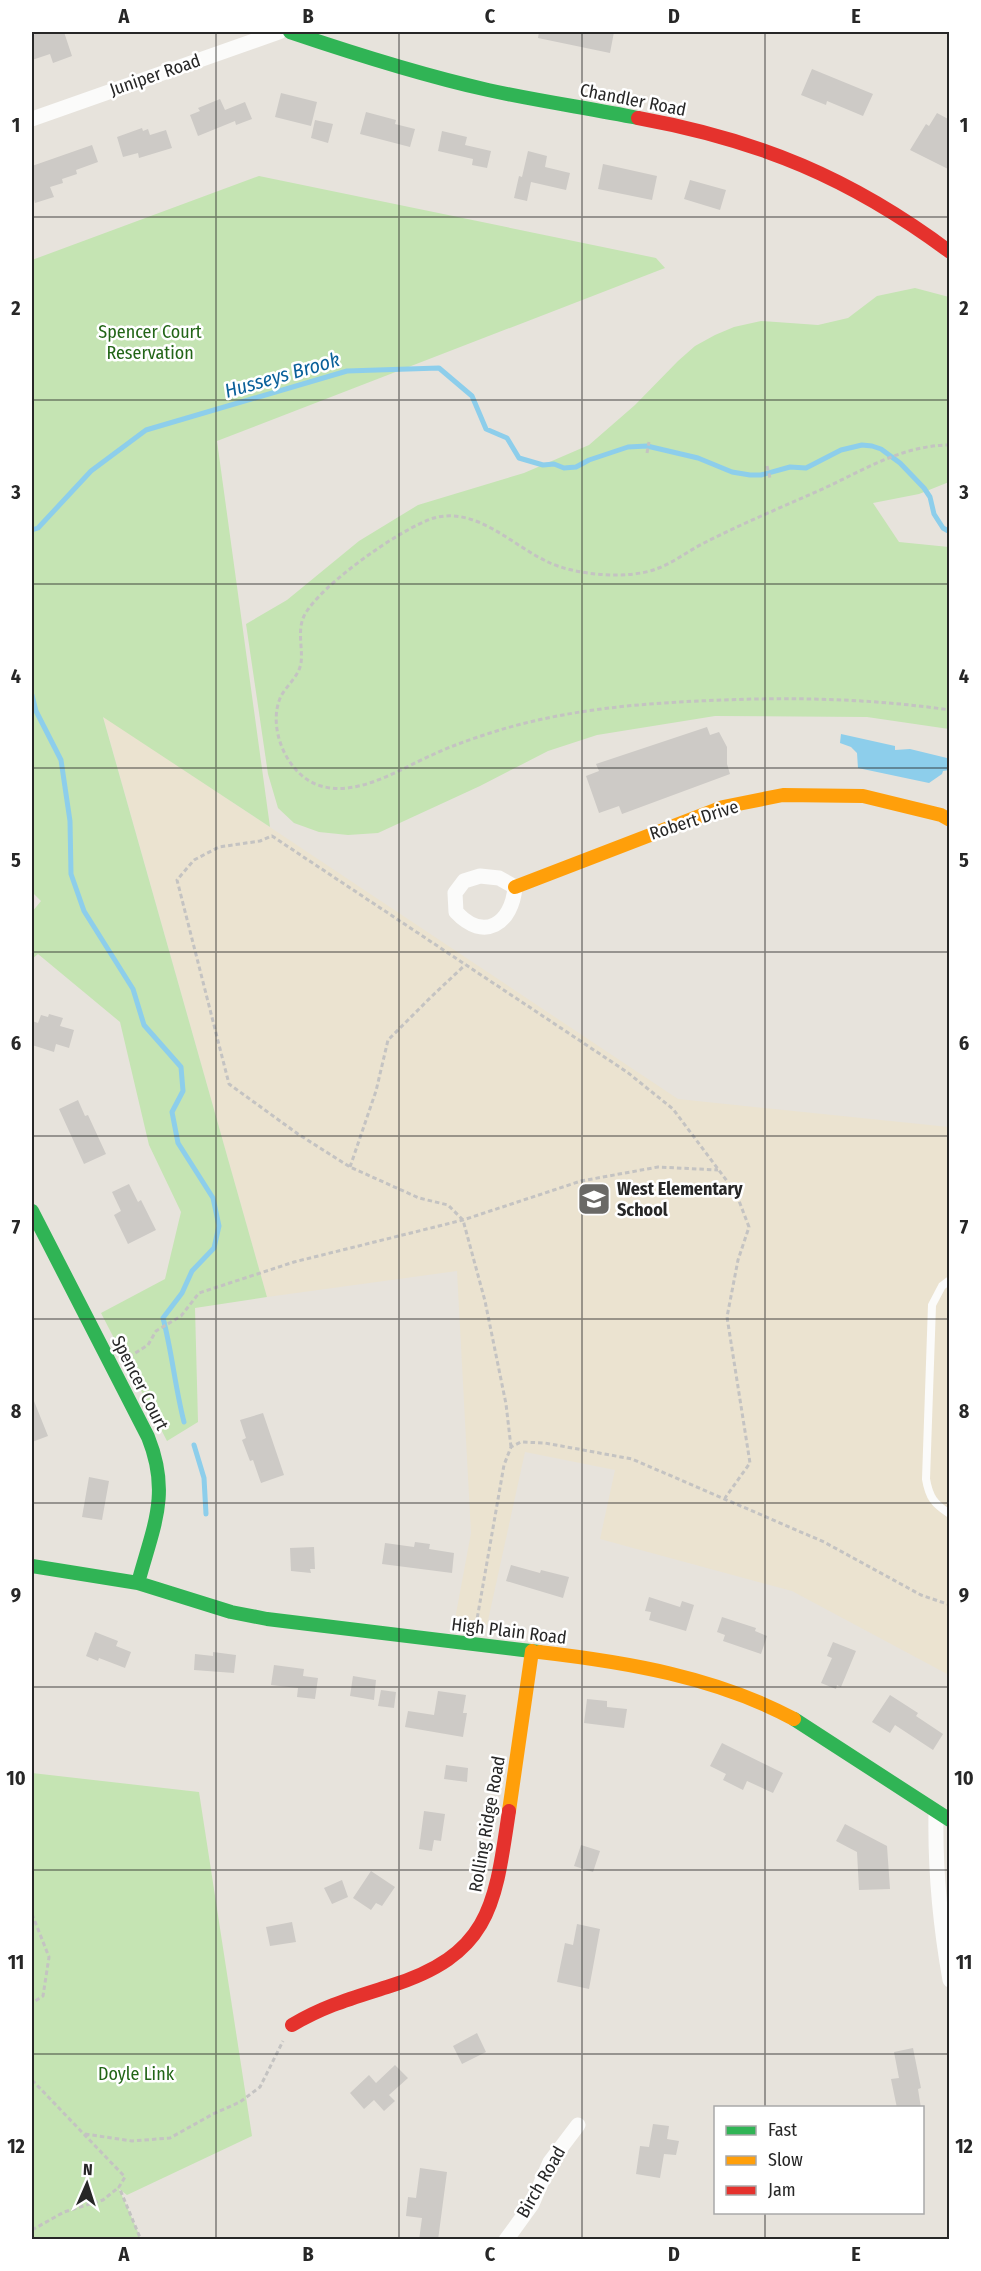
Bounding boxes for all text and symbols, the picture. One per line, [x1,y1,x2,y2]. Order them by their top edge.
text: A [118,4,131,28]
text: B [302,4,314,28]
text: C [485,4,496,28]
text: D [668,4,680,28]
text: E [851,4,861,28]
street label: Juniper Road [107,49,203,101]
street label: Chandler Road [578,79,688,121]
text: 1 [12,113,20,137]
text: 1 [960,113,968,137]
text: 2 [10,296,21,320]
text: 2 [958,296,969,320]
park label: Spencer Court Reservation [98,321,202,364]
water label: Husseys Brook [222,347,342,403]
text: 3 [10,480,21,504]
text: 3 [958,480,969,504]
text: 4 [11,664,21,688]
text: 4 [959,664,969,688]
street label: Robert Drive [647,795,741,845]
text: 5 [11,848,21,872]
text: 5 [959,848,969,872]
text: 6 [11,1031,21,1055]
text: 6 [959,1031,969,1055]
place label: West Elementary School [617,1178,743,1221]
school or university icon: West Elementary School [576,1181,612,1217]
text: 7 [12,1215,21,1239]
text: 7 [960,1215,969,1239]
street label: Spencer Court [107,1332,173,1434]
text: 8 [11,1399,22,1423]
text: 8 [959,1399,970,1423]
text: 9 [11,1583,21,1607]
text: 9 [959,1583,969,1607]
street label: High Plain Road [450,1613,568,1649]
street label: Rolling Ridge Road [464,1754,510,1894]
text: 10 [6,1766,26,1790]
text: 10 [954,1766,974,1790]
text: 11 [8,1950,24,1974]
text: 11 [956,1950,972,1974]
park label: Doyle Link [98,2063,175,2085]
legend [714,2106,924,2214]
text: Fast [768,2119,797,2141]
text: 12 [7,2134,25,2158]
text: 12 [955,2134,973,2158]
street label: Birch Road [512,2142,570,2222]
text: Slow [768,2149,803,2171]
north arrow [57,2154,117,2214]
text: N [82,2160,93,2179]
text: Jam [768,2179,796,2201]
text: A [118,2242,131,2266]
text: B [302,2242,314,2266]
text: C [485,2242,496,2266]
text: D [668,2242,680,2266]
text: E [851,2242,861,2266]

